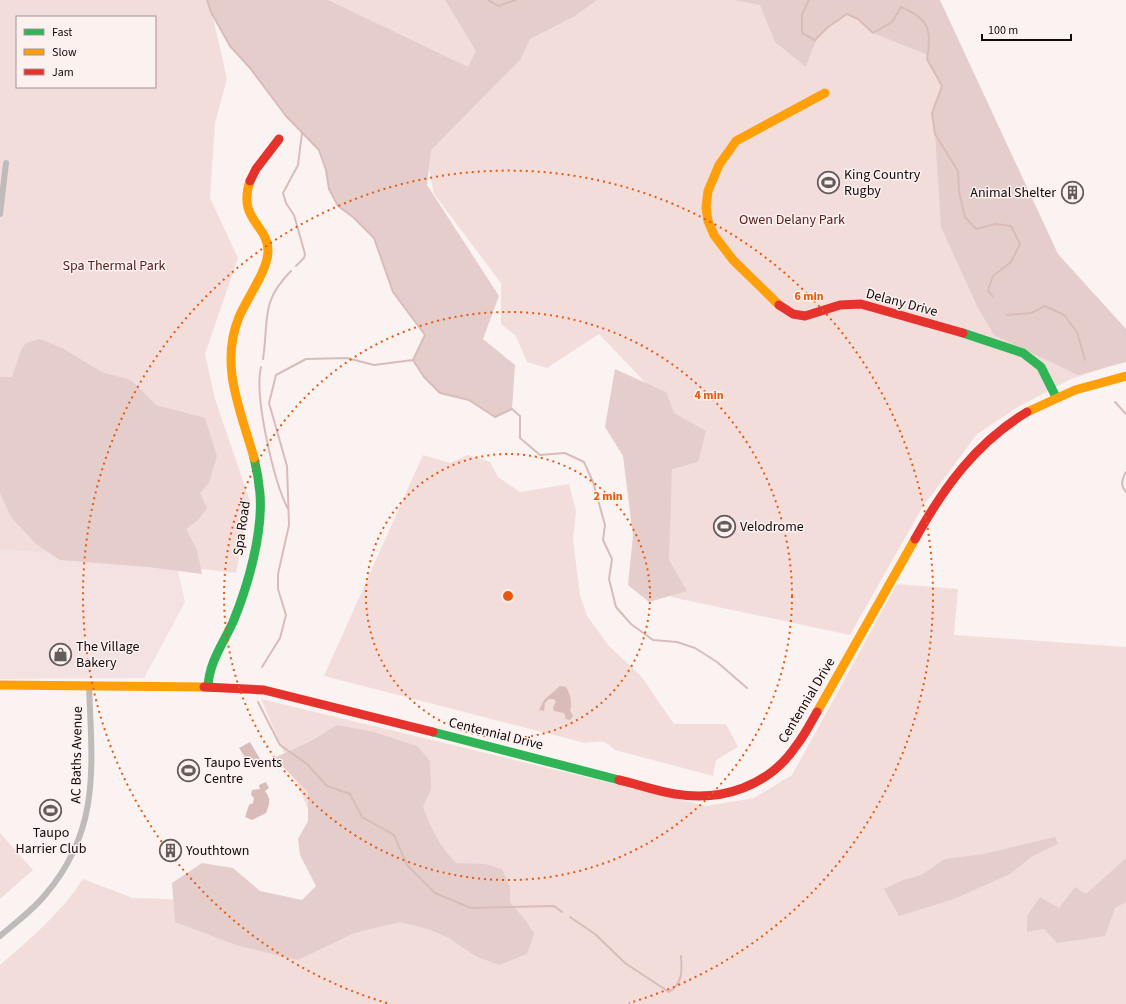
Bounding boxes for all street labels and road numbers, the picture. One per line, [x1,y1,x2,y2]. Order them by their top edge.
street label: Delany Drive [864,284,940,322]
street label: Spa Road [228,500,256,557]
street label: Centennial Drive [773,654,840,747]
street label: AC Baths Avenue [66,706,88,804]
street label: Centennial Drive [446,713,545,755]

